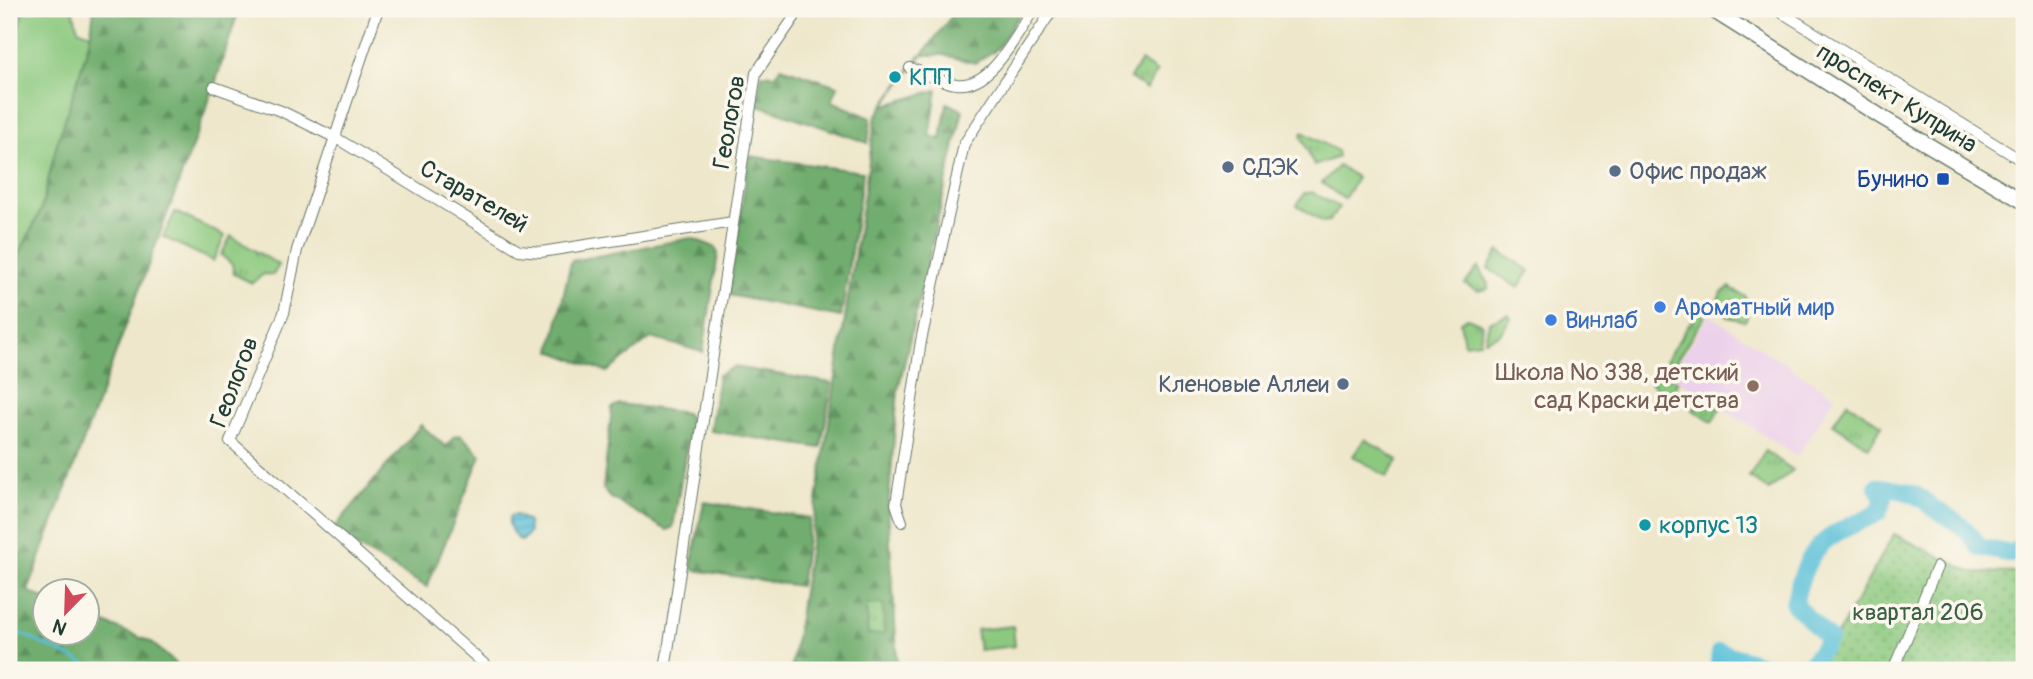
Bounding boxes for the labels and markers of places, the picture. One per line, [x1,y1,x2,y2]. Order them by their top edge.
place label: КПП [909,63,952,92]
marker: КПП [887,69,903,85]
place label: СДЭК [1242,153,1299,182]
place label: Офис продаж [1629,157,1767,186]
marker: СДЭК [1220,159,1236,175]
marker: Офис продаж [1607,163,1623,179]
place label: Бунино [1857,165,1929,194]
marker: Бунино [1935,171,1951,187]
place label: Ароматный мир [1674,293,1835,322]
marker: Ароматный мир [1652,299,1668,315]
place label: Винлаб [1565,306,1638,335]
marker: Винлаб [1543,312,1559,328]
place label: Школа № 338, детский сад Краски детства [1496,358,1739,415]
place label: Кленовые Аллеи [1158,370,1329,399]
marker: Кленовые Аллеи [1335,376,1351,392]
marker: Школа № 338, детский сад Краски детства [1745,378,1761,394]
place label: корпус 13 [1659,511,1758,540]
marker: корпус 13 [1637,517,1653,533]

